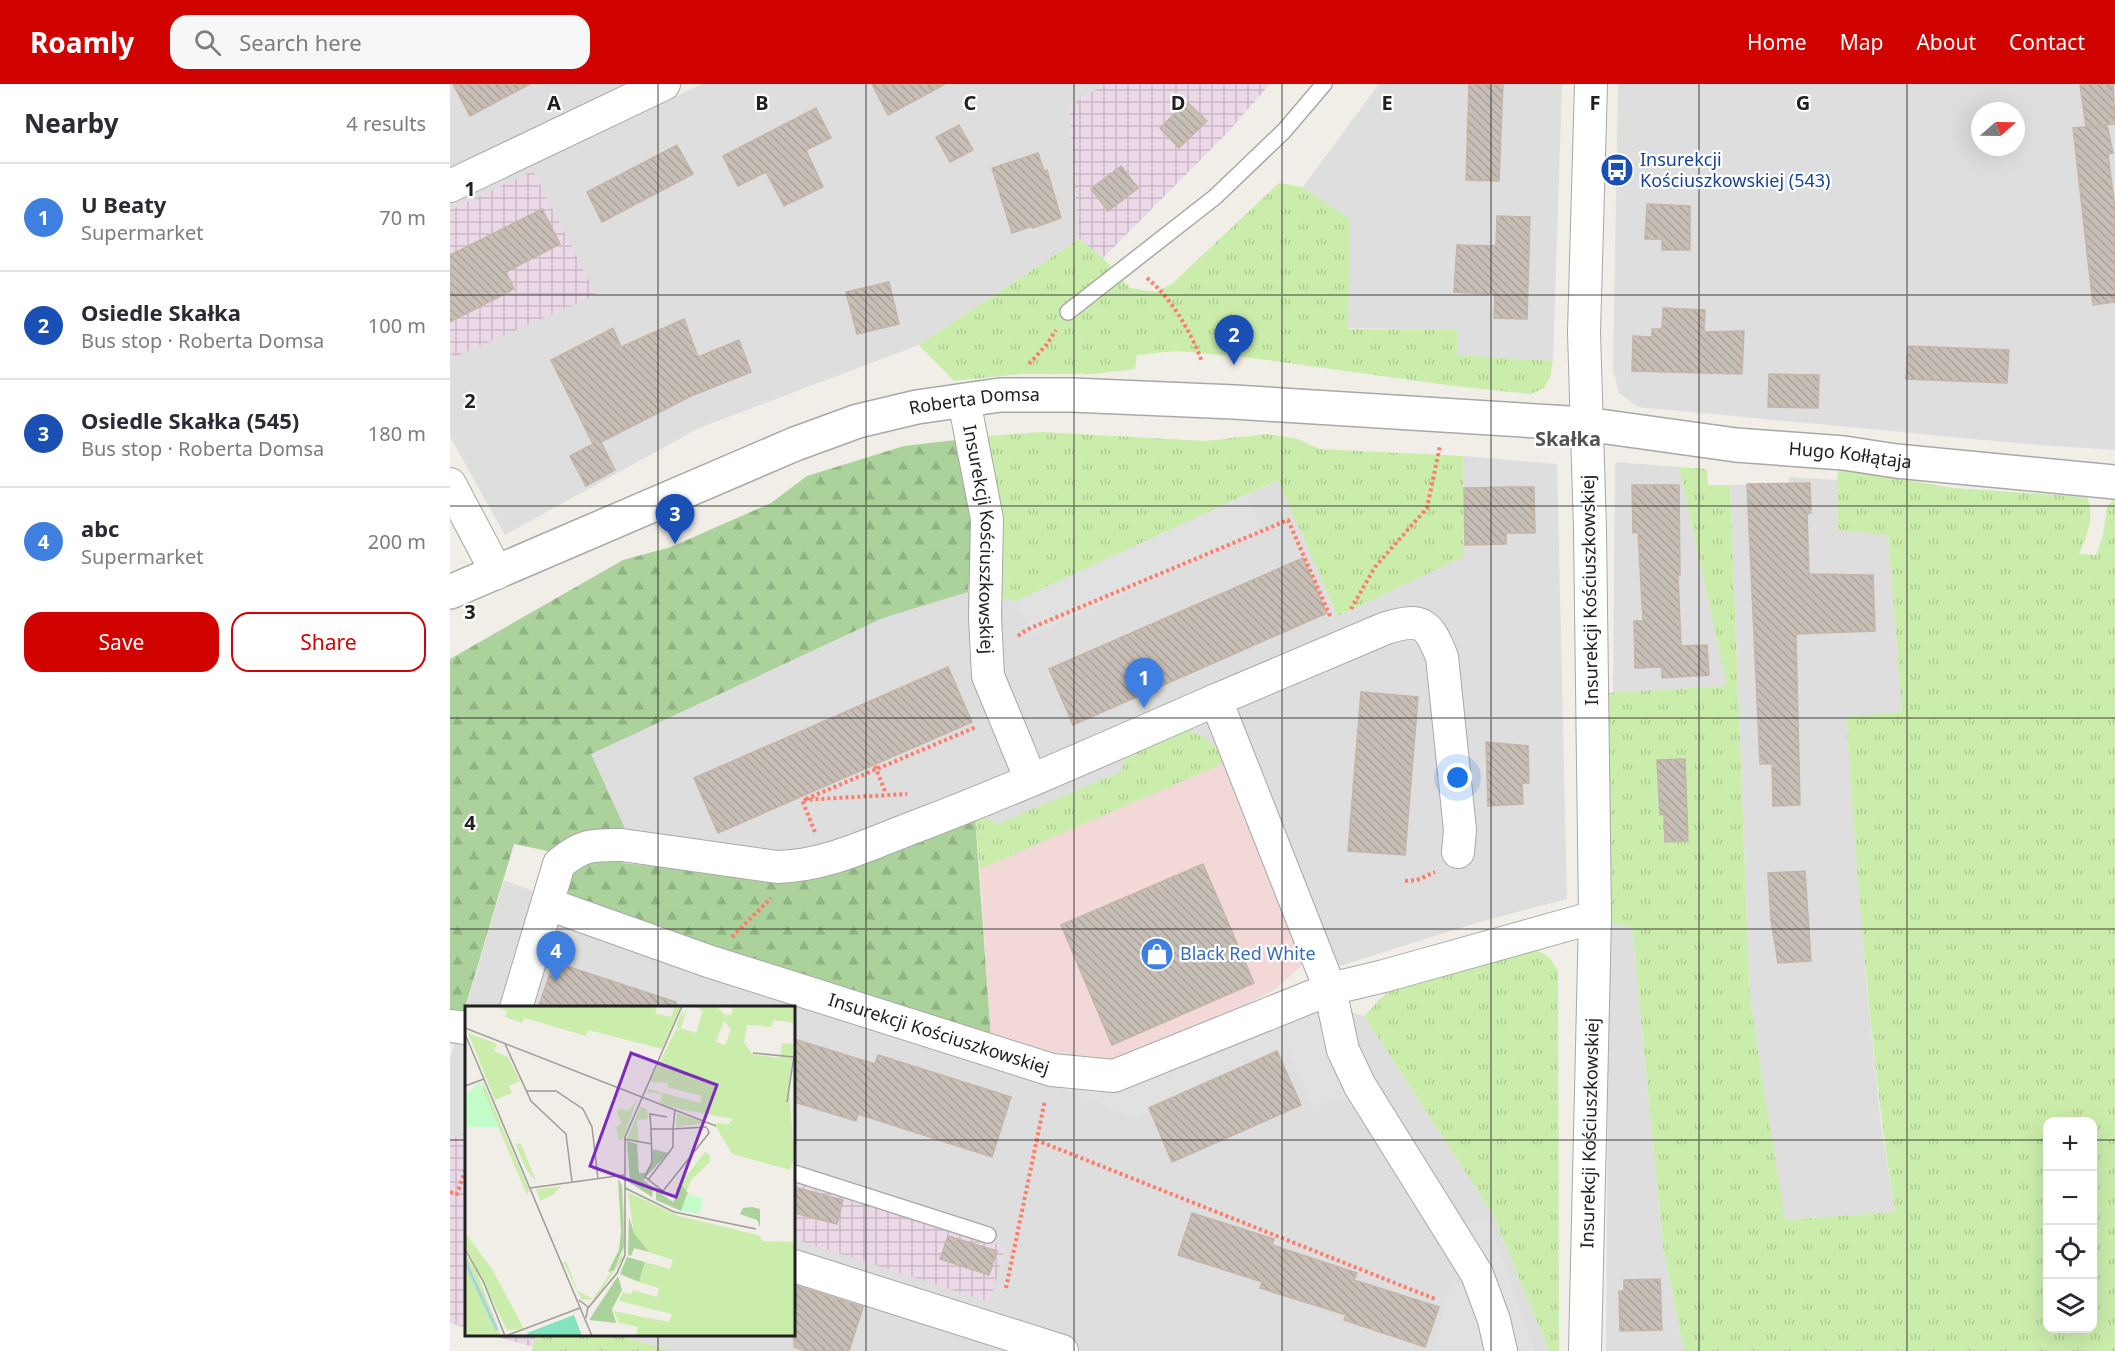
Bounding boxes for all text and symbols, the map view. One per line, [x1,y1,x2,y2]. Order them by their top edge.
search box [170,15,590,69]
text: Roamly [30,23,134,61]
icon: search [191,26,224,59]
text: Search here [239,27,362,57]
text: Home [1747,28,1807,56]
text: Map [1840,28,1883,56]
text: About [1916,28,1976,56]
text: Contact [2009,28,2085,56]
text: A [547,89,561,116]
text: B [755,89,769,116]
text: C [964,89,977,116]
text: D [1171,89,1185,116]
text: E [1381,89,1393,116]
text: F [1590,89,1600,116]
text: G [1796,89,1810,116]
north arrow [1971,102,2025,156]
text: Nearby [24,105,119,141]
text: 4 results [346,110,426,137]
place label: Insurekcji Kościuszkowskiej (543) [1640,147,1830,192]
bus stop icon: Insurekcji Kościuszkowskiej (543) [1599,152,1635,188]
text: 1 [464,175,476,202]
text: U Beaty [81,189,166,219]
text: 1 [38,204,49,231]
text: 70 m [379,204,426,231]
text: Supermarket [81,219,204,246]
text: Osiedle Skałka [81,297,241,327]
text: 2 [38,312,49,339]
text: 100 m [368,312,426,339]
pin: 2 [1214,316,1254,365]
text: Bus stop · Roberta Domsa [81,327,324,354]
street label: Roberta Domsa [906,382,1040,420]
text: 2 [464,387,476,414]
text: Osiedle Skałka (545) [81,405,299,435]
text: 3 [38,420,49,447]
text: 180 m [368,420,426,447]
street label: Insurekcji Kościuszkowskiej [958,423,1000,655]
district label: Skałka [1535,425,1601,452]
text: Bus stop · Roberta Domsa [81,435,324,462]
street label: Hugo Kołłątaja [1788,436,1913,473]
street label: Insurekcji Kościuszkowskiej [1575,475,1603,705]
pin: 3 [656,494,694,544]
text: abc [81,513,119,543]
text: 4 [38,528,49,555]
text: 200 m [368,528,426,555]
text: Supermarket [81,543,204,570]
text: 3 [464,598,476,625]
button: Save [24,612,219,672]
button: Share [231,612,426,672]
pin: 1 [1124,658,1164,708]
your location [1443,763,1472,792]
text: 4 [464,809,476,836]
pin: 4 [536,932,576,981]
shop icon: Black Red White [1139,936,1175,972]
place label: Black Red White [1180,941,1316,965]
street label: Insurekcji Kościuszkowskiej [826,987,1053,1079]
inset map [465,1006,795,1336]
street label: Insurekcji Kościuszkowskiej [1574,1017,1604,1249]
map controls [2043,1117,2097,1333]
button: + [2043,1117,2097,1171]
button: − [2043,1171,2097,1225]
button: locate [2043,1225,2097,1279]
button: layers [2043,1279,2097,1333]

